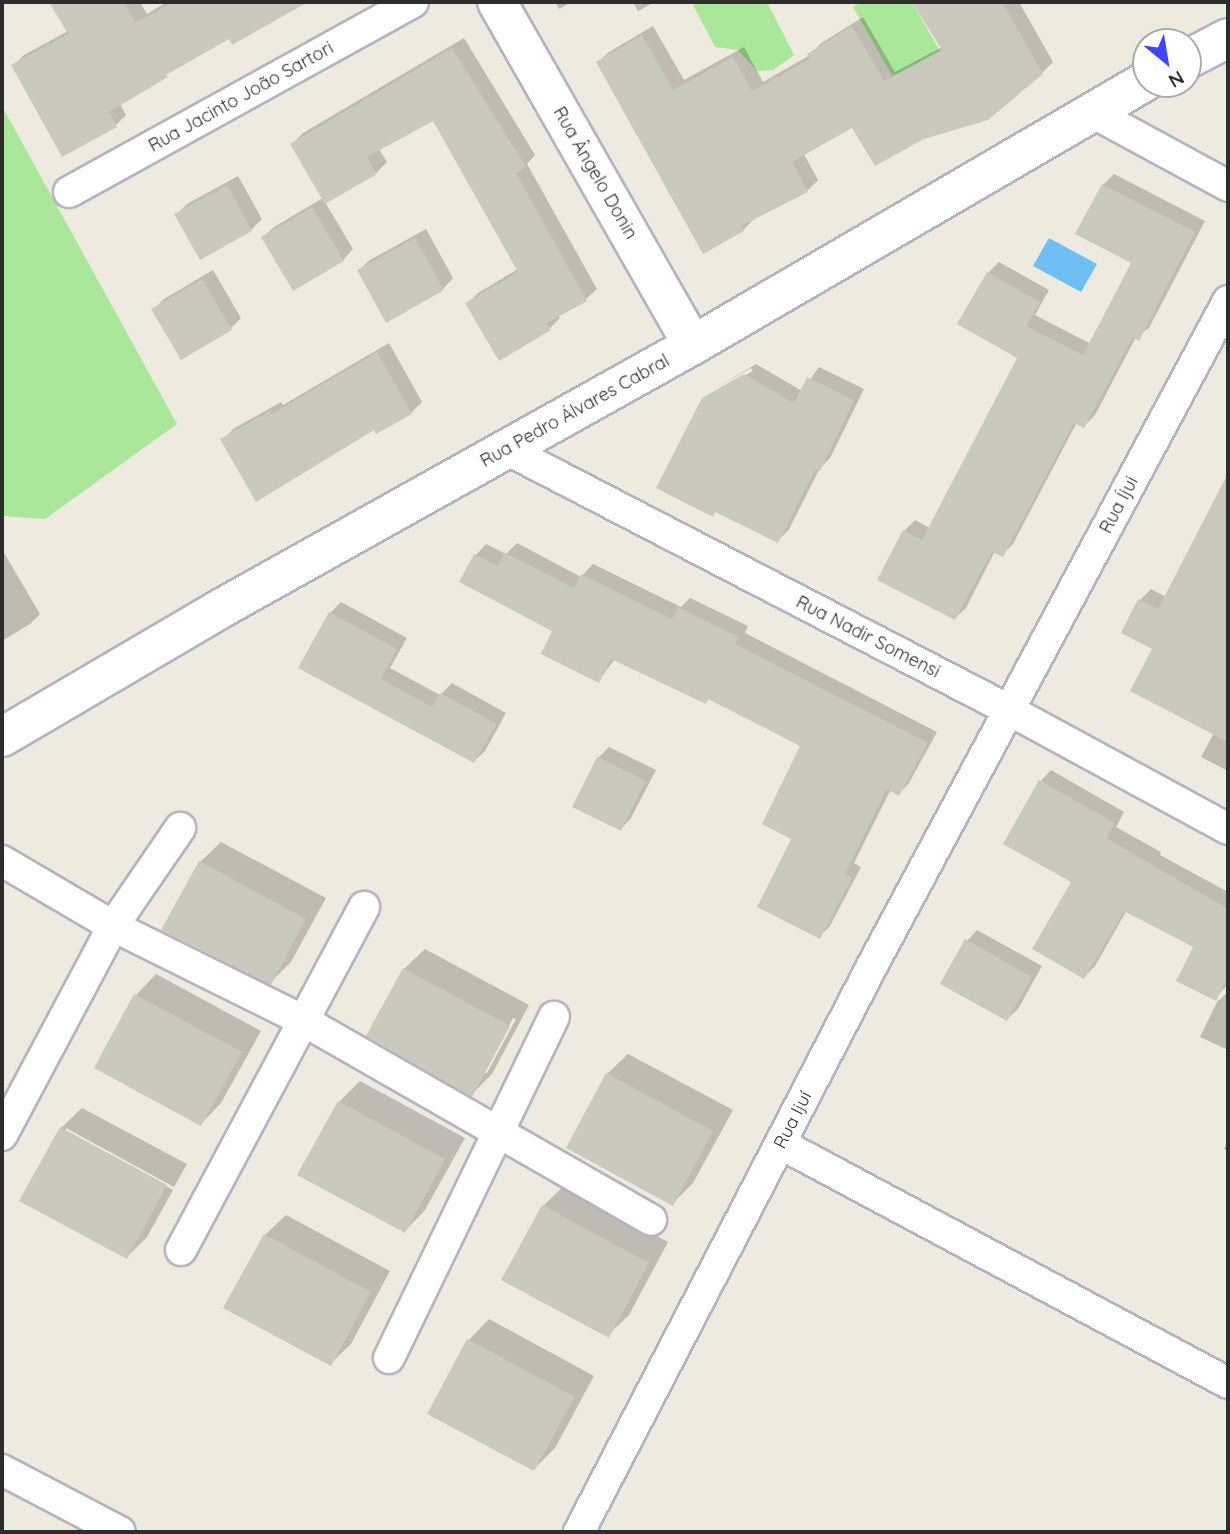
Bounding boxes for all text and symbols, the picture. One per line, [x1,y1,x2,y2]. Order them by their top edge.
north arrow [1132,28,1202,98]
street label: Rua Jacinto João Sartori [145,37,337,157]
text: N [1164,66,1189,93]
street label: Rua Ângelo Donin [548,103,642,243]
street label: Rua Pedro Álvares Cabral [477,350,673,472]
street label: Rua Íjui [1095,473,1143,537]
street label: Rua Nadir Somensi [792,591,944,683]
street label: Rua Ijuí [769,1088,817,1152]

